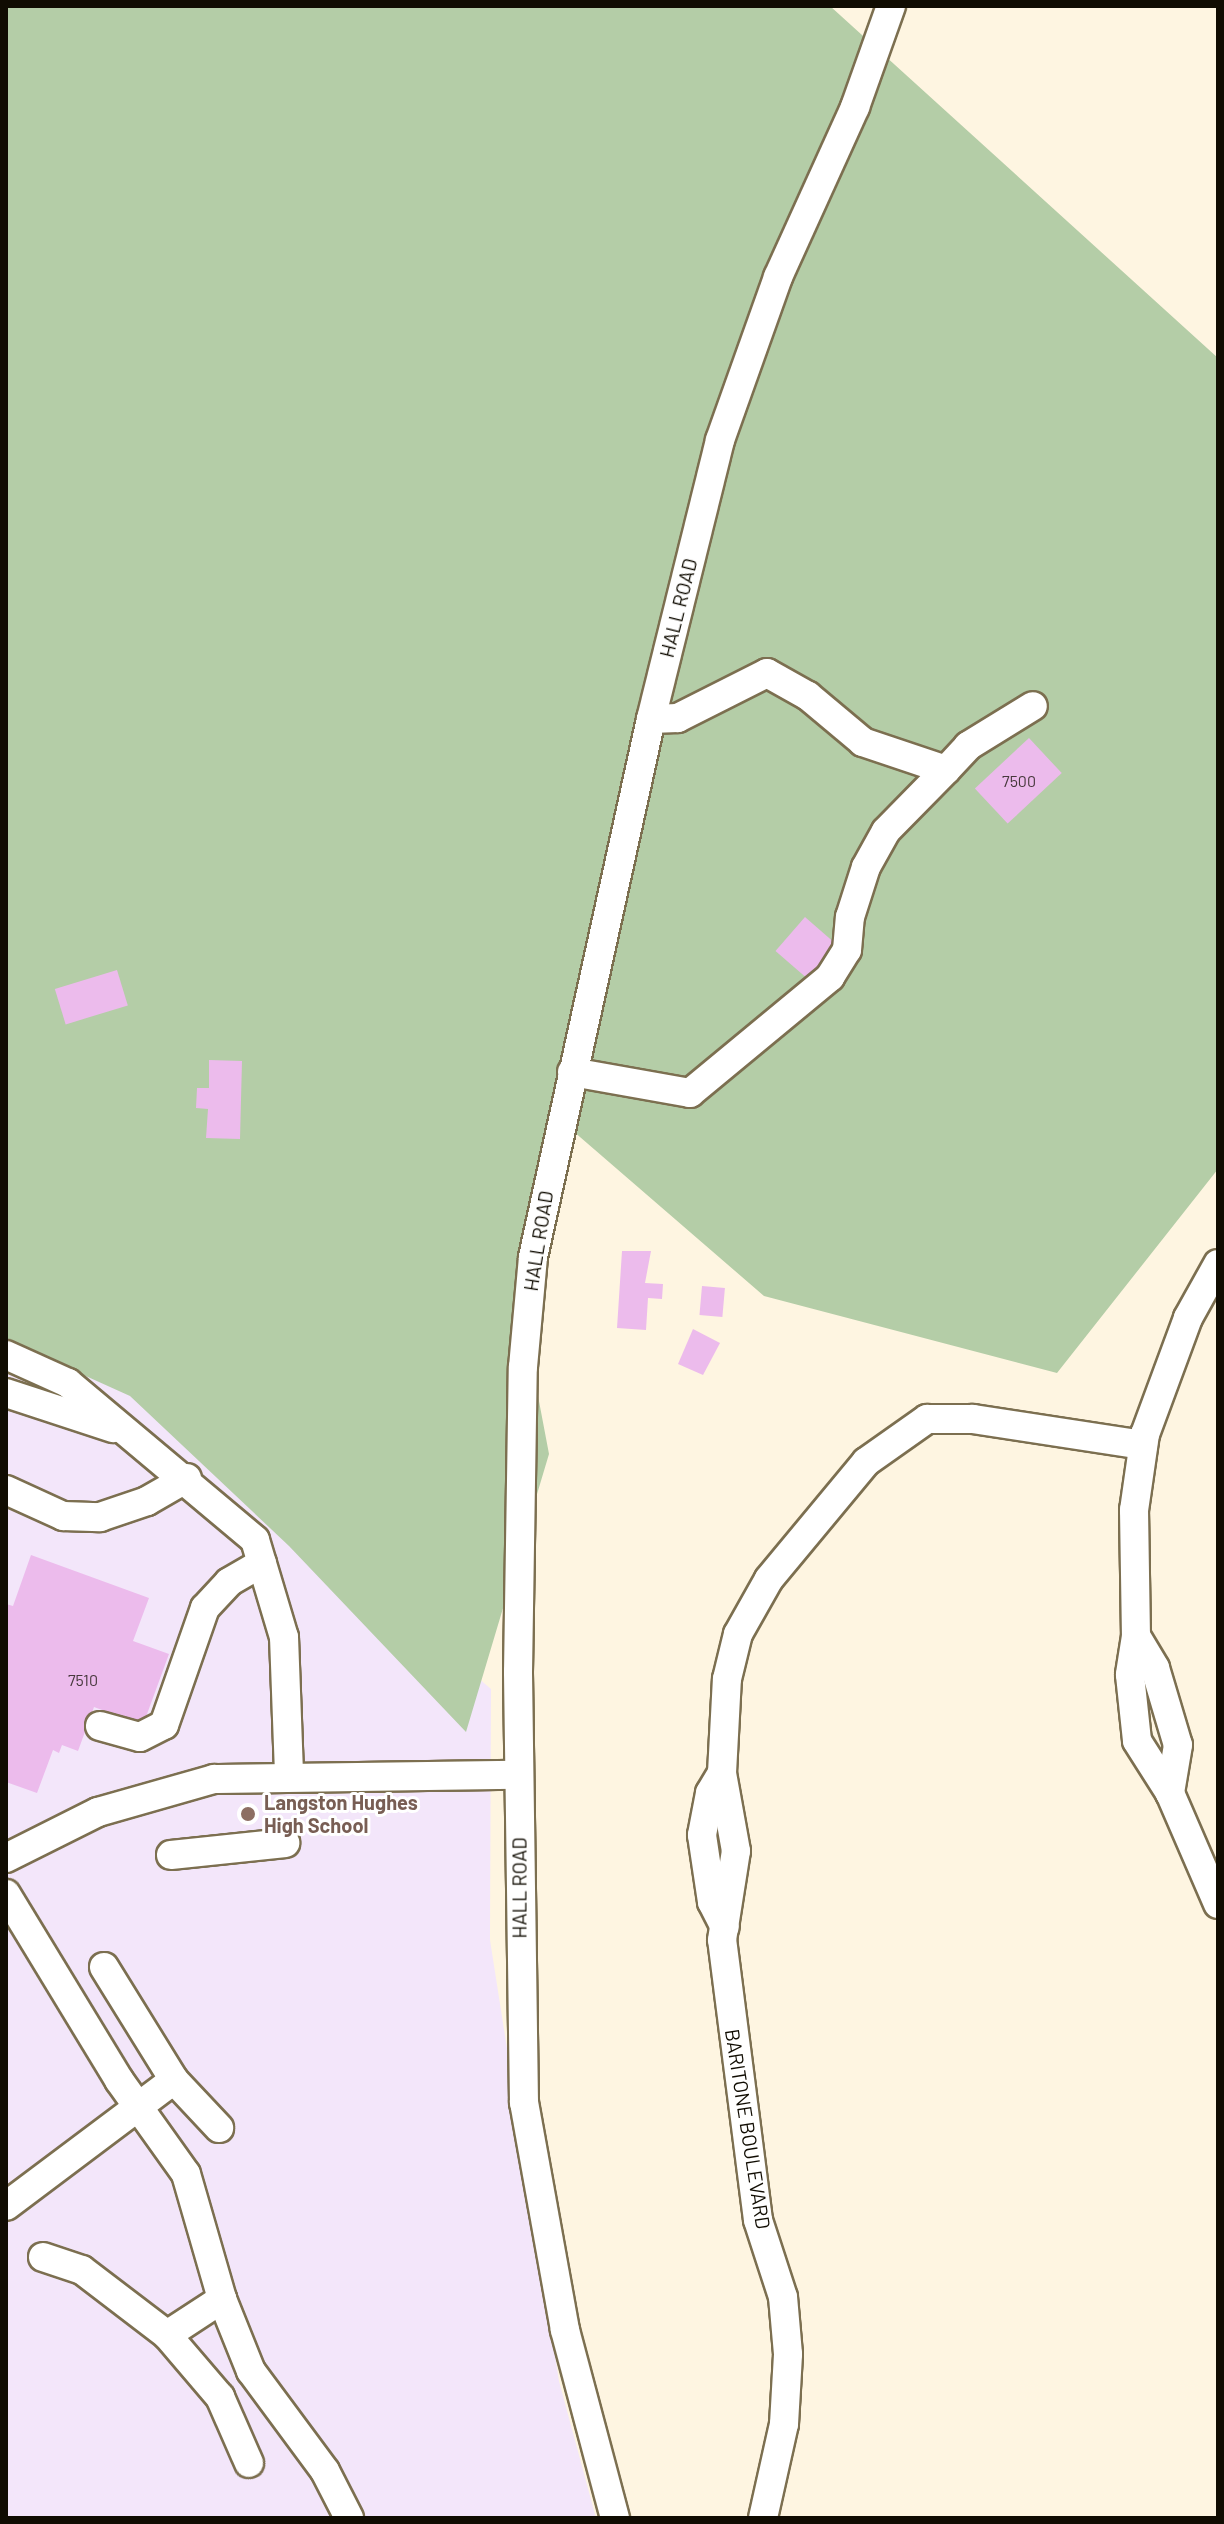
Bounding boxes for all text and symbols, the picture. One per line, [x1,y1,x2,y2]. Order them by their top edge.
street label: HALL ROAD [654,556,702,660]
house number: 7500 [1002,771,1036,791]
street label: HALL ROAD [518,1189,558,1293]
house number: 7510 [68,1670,98,1690]
place label: Langston Hughes High School [264,1790,418,1837]
marker: Langston Hughes High School [239,1805,257,1823]
street label: HALL ROAD [507,1837,531,1939]
street label: BARITONE BOULEVARD [720,2027,776,2231]

